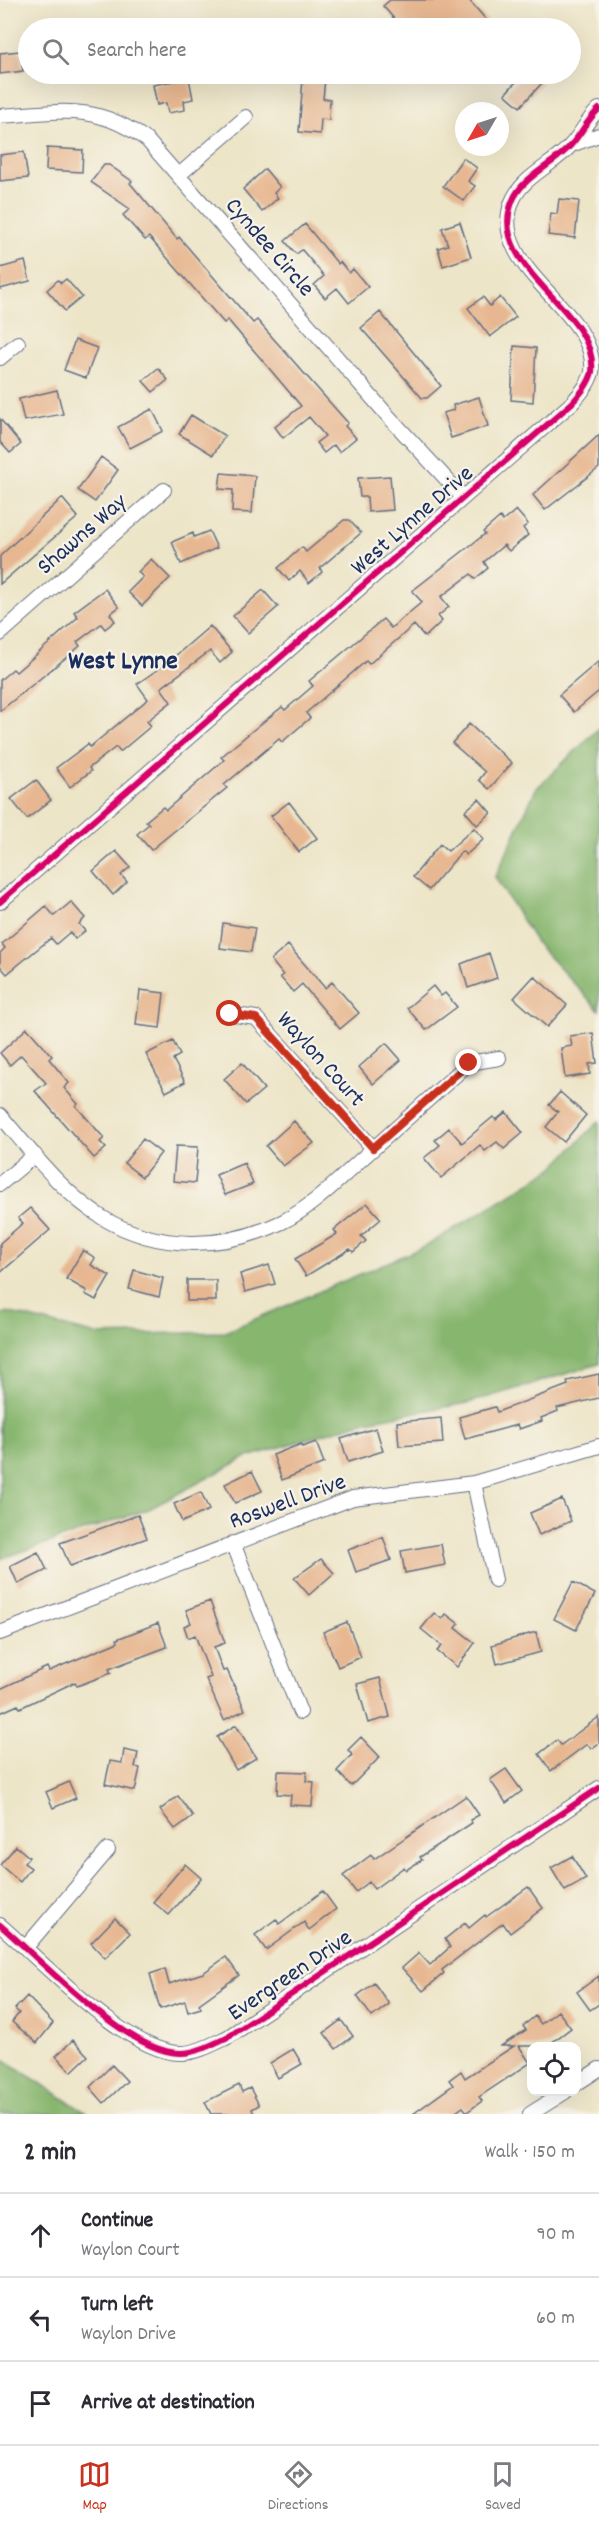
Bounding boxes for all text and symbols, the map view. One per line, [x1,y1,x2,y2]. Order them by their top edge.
search box [18,18,581,84]
icon: search [39,35,72,68]
text: Search here [87,36,186,67]
north arrow [455,102,509,156]
street label: Cyndee Circle [216,191,321,305]
street label: West Lynne Drive [344,458,482,584]
street label: Shawns Way [30,486,136,584]
district label: West Lynne [68,644,178,681]
route start [216,1000,242,1026]
street label: Waylon Court [268,1005,372,1115]
route end [455,1049,481,1075]
street label: Roswell Drive [225,1466,351,1540]
street label: Evergreen Drive [222,1922,360,2031]
map controls [527,2042,581,2096]
button: locate [527,2042,581,2096]
text: 2 min [24,2135,76,2172]
text: Walk · 150 m [485,2139,575,2167]
text: Continue [81,2206,153,2237]
icon: ahead [24,2219,57,2252]
text: 90 m [537,2221,575,2249]
text: Waylon Court [81,2237,180,2265]
text: Turn left [81,2290,153,2321]
icon: left [24,2303,57,2336]
text: 60 m [536,2305,575,2333]
text: Waylon Drive [81,2321,176,2349]
icon: arrive [24,2387,57,2420]
text: Arrive at destination [81,2388,255,2419]
tab: Map [78,2458,111,2517]
tab: Directions [268,2458,328,2517]
tab: Saved [485,2458,521,2517]

